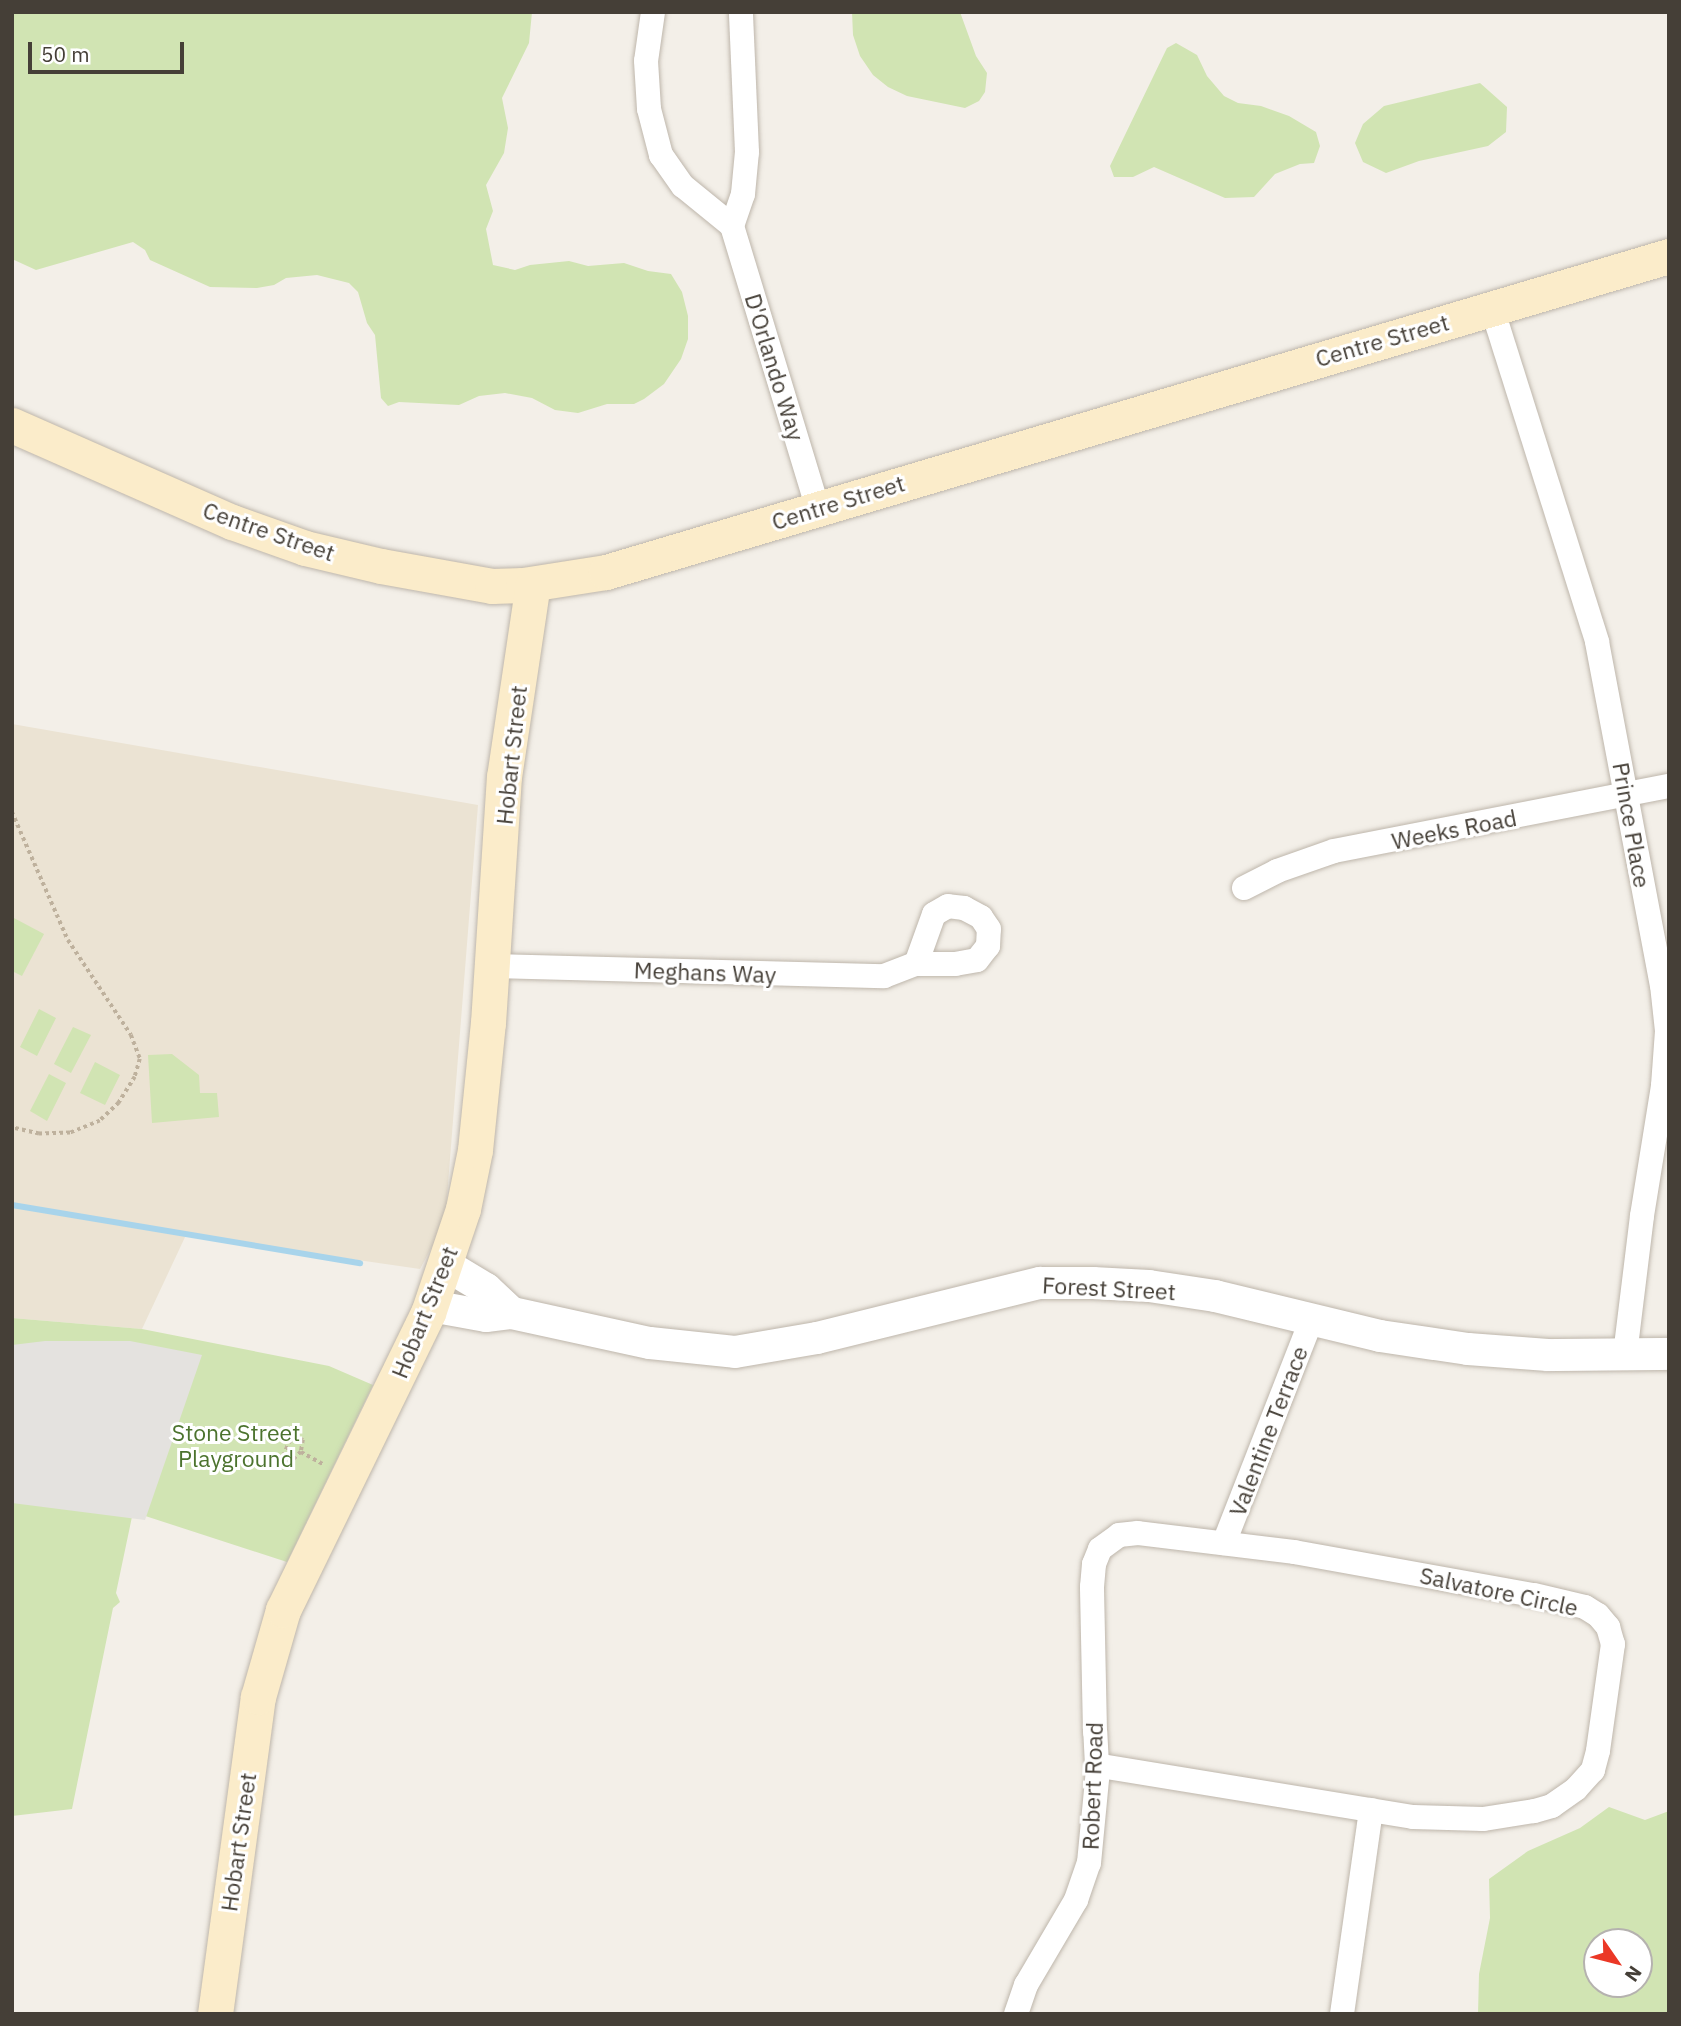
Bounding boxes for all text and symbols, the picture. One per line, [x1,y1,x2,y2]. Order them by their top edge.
scale bar [32,28,187,72]
text: 50 m [41,40,90,68]
street label: D'Orlando Way [740,290,810,444]
street label: Centre Street [1312,308,1452,372]
street label: Centre Street [768,469,908,535]
street label: Centre Street [199,496,339,566]
street label: Hobart Street [490,684,532,826]
street label: Prince Place [1607,760,1657,890]
street label: Weeks Road [1389,803,1519,855]
street label: Meghans Way [633,956,777,988]
street label: Hobart Street [385,1242,463,1382]
street label: Forest Street [1041,1271,1177,1305]
street label: Valentine Terrace [1223,1342,1313,1520]
park label: Stone Street Playground [172,1418,300,1472]
street label: Salvatore Circle [1417,1561,1581,1621]
street label: Robert Road [1076,1721,1108,1851]
street label: Hobart Street [215,1771,261,1913]
north arrow [1583,1928,1653,1998]
text: N [1620,1961,1647,1986]

